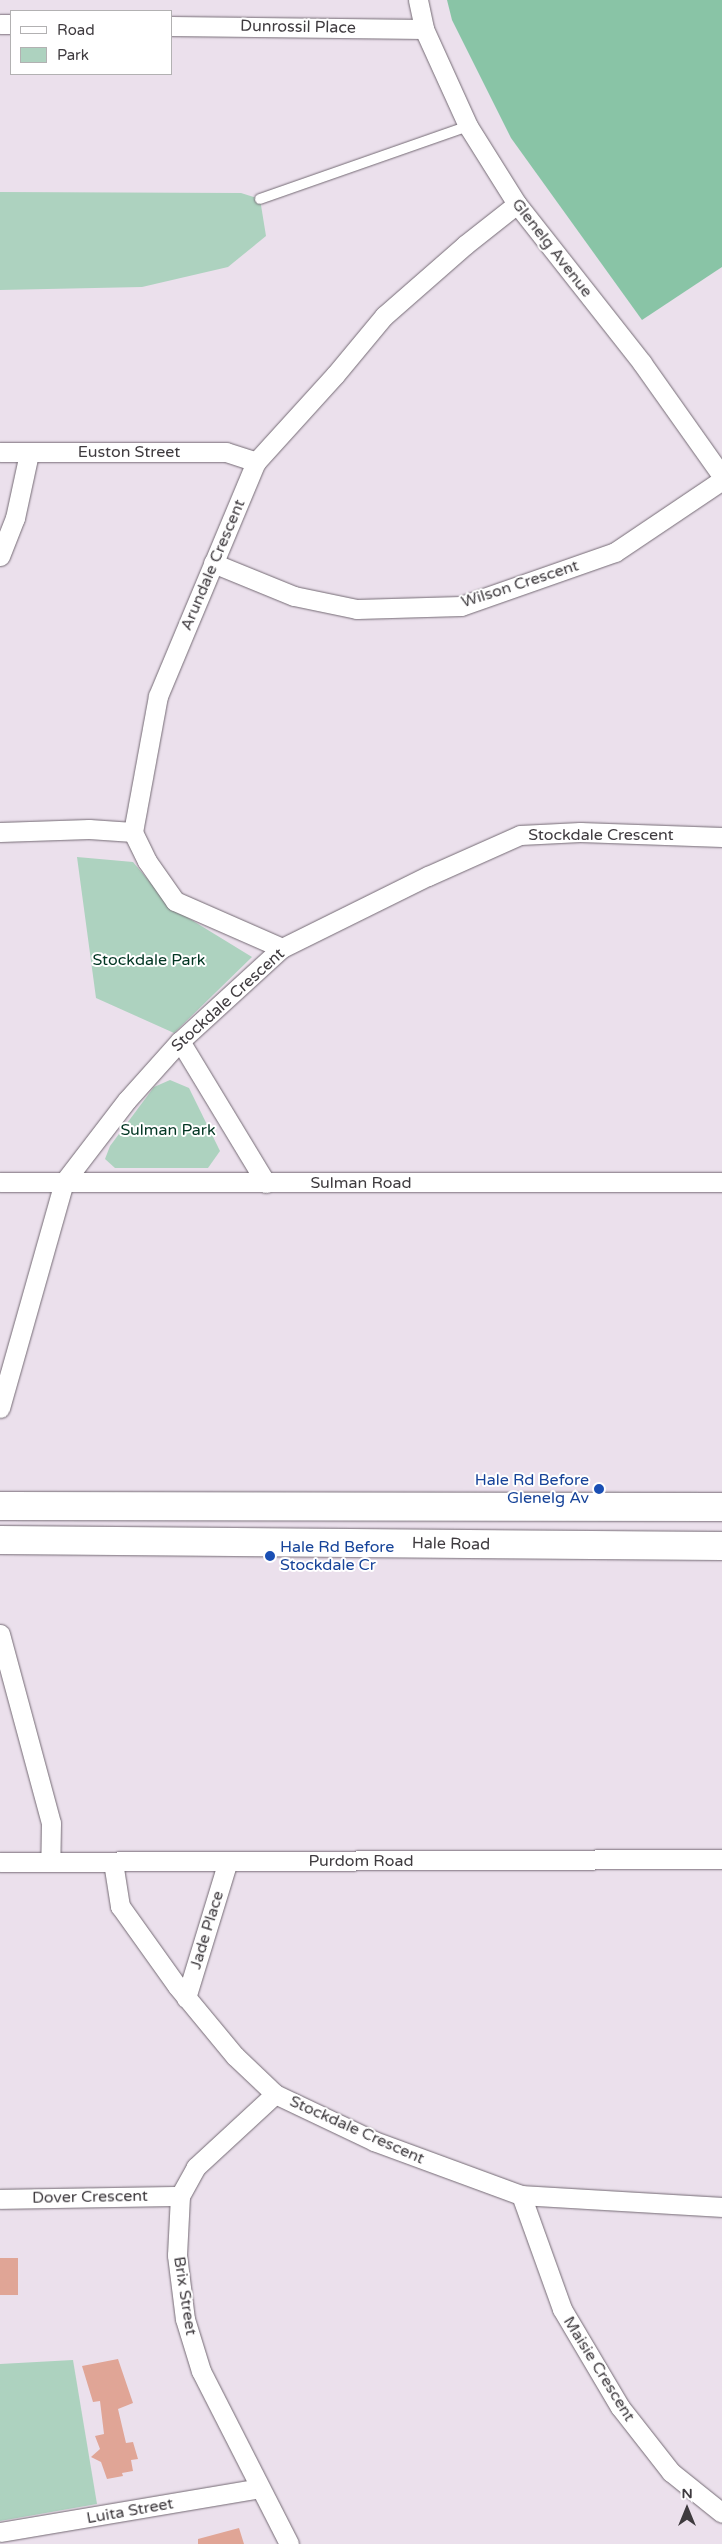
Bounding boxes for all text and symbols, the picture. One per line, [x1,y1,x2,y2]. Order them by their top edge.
legend [10,10,172,75]
street label: Dunrossil Place [240,16,356,38]
text: Road [57,21,95,39]
text: Park [57,46,89,64]
street label: Glenelg Avenue [508,195,596,301]
street label: Euston Street [78,442,180,462]
street label: Arundale Crescent [177,497,249,633]
street label: Wilson Crescent [459,556,581,612]
street label: Stockdale Crescent [528,825,674,845]
street label: Stockdale Crescent [168,944,288,1056]
park label: Stockdale Park [93,950,205,970]
park label: Sulman Park [120,1120,216,1140]
street label: Sulman Road [310,1173,412,1193]
place label: Hale Rd Before Glenelg Av [475,1470,589,1508]
marker: Hale Rd Before Glenelg Av [593,1483,605,1495]
street label: Hale Road [412,1534,490,1554]
place label: Hale Rd Before Stockdale Cr [280,1537,394,1575]
marker: Hale Rd Before Stockdale Cr [264,1550,276,1562]
street label: Purdom Road [308,1851,414,1871]
street label: Jade Place [186,1889,228,1971]
street label: Stockdale Crescent [287,2092,427,2168]
street label: Dover Crescent [32,2186,148,2208]
street label: Brix Street [169,2255,201,2337]
street label: Maisie Crescent [559,2313,639,2425]
north arrow [662,2484,712,2534]
text: N [681,2485,693,2502]
street label: Luita Street [85,2494,175,2528]

